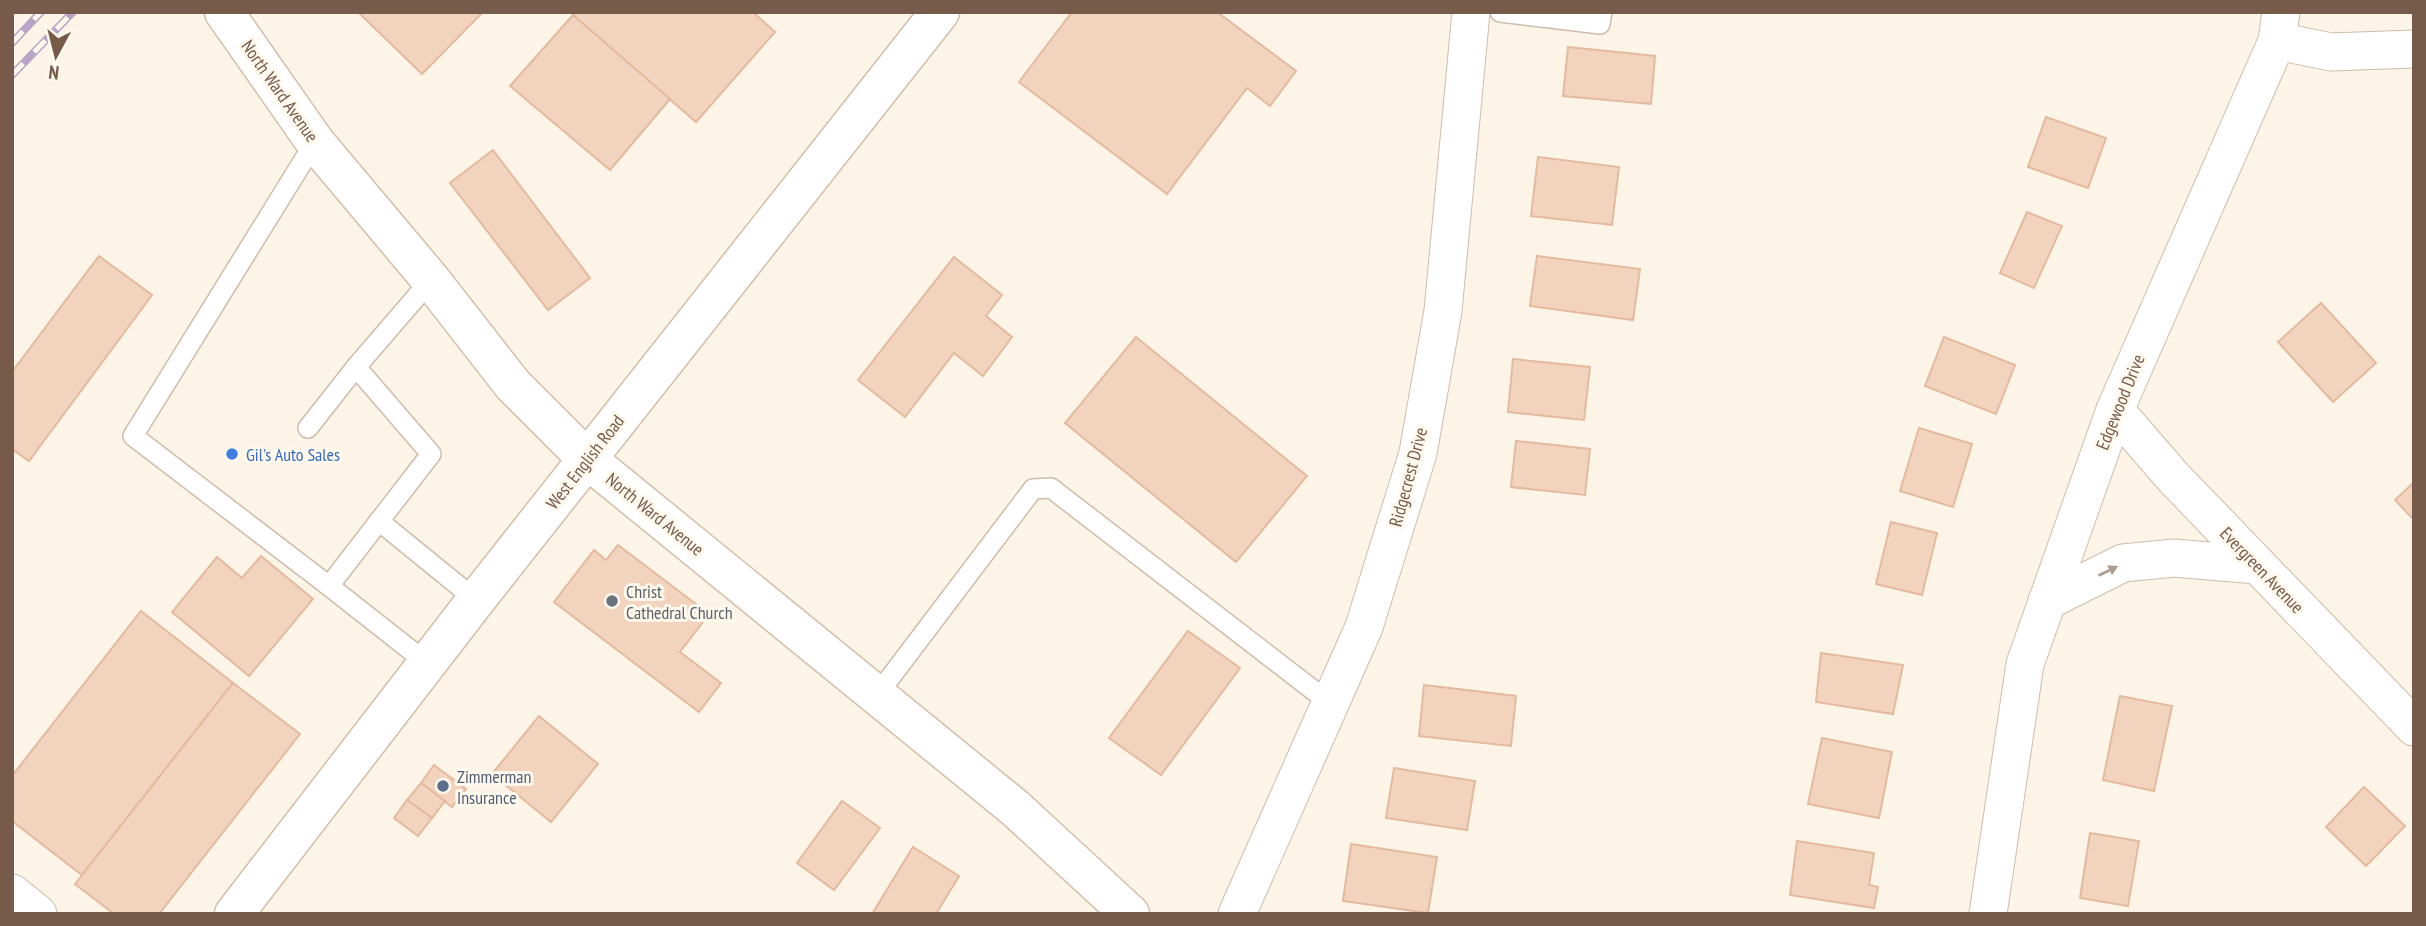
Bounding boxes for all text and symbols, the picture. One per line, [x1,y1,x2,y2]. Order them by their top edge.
north arrow [21,21,91,91]
street label: North Ward Avenue [236,35,324,147]
text: N [47,60,60,85]
street label: Edgewood Drive [2090,351,2150,453]
street label: West English Road [541,410,629,514]
street label: Ridgecrest Drive [1384,425,1432,529]
place label: Gil's Auto Sales [246,443,340,466]
marker: Gil's Auto Sales [224,446,240,462]
street label: North Ward Avenue [601,467,709,561]
street label: Evergreen Avenue [2215,522,2309,618]
one-way arrow [2098,565,2118,576]
place label: Christ Cathedral Church [626,580,733,624]
marker: Christ Cathedral Church [604,593,620,609]
place label: Zimmerman Insurance [457,765,531,809]
marker: Zimmerman Insurance [435,778,451,794]

